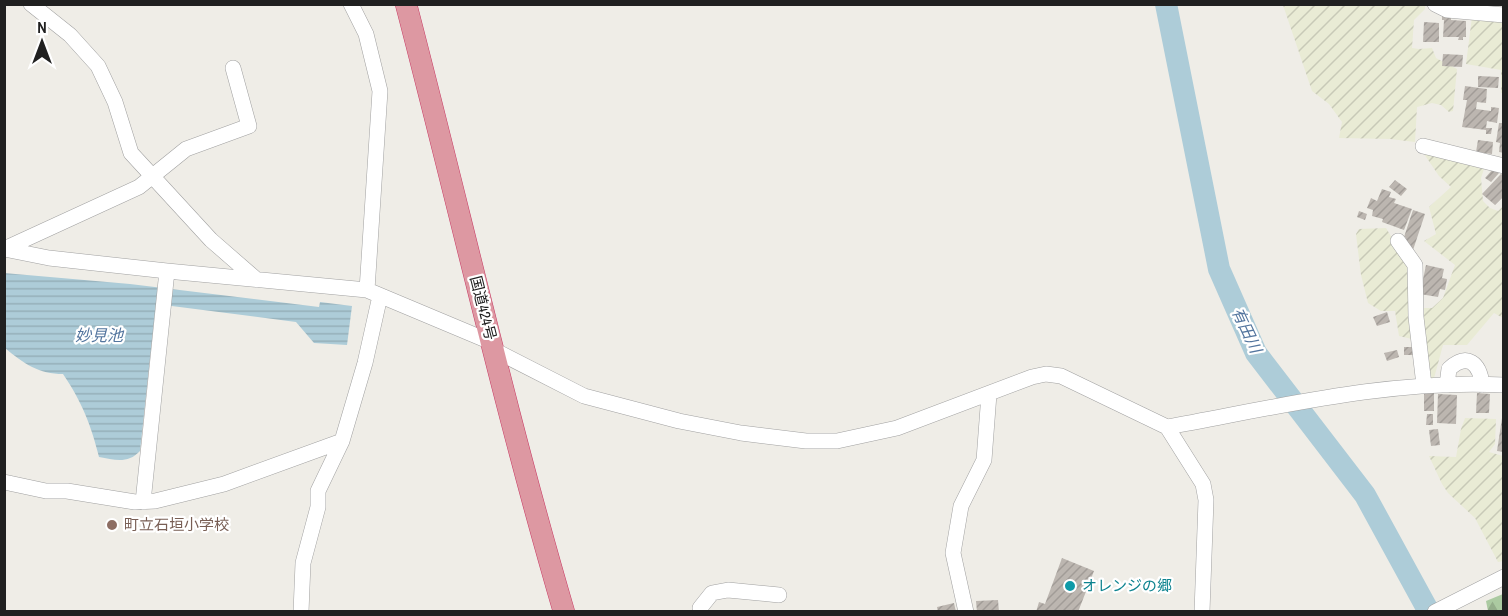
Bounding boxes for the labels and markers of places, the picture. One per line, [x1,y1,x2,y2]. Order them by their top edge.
place label: 町立石垣小学校 [124,514,229,535]
marker: 町立石垣小学校 [105,518,119,532]
place label: オレンジの郷 [1082,575,1172,596]
marker: オレンジの郷 [1063,579,1077,593]

